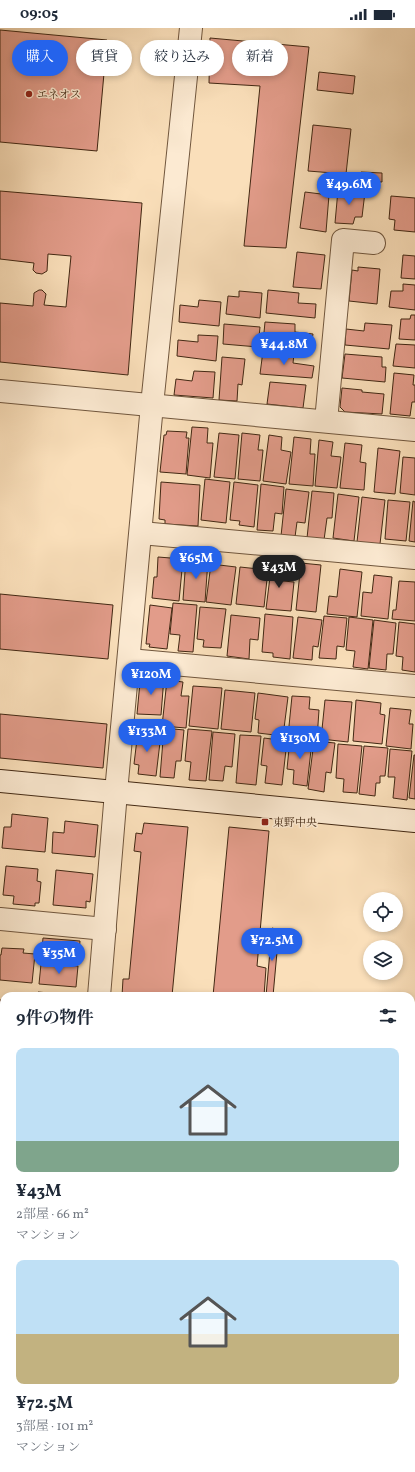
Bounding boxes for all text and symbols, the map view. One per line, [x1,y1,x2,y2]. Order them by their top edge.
text: 09:05 [20,4,58,25]
chip: 購入 [12,40,68,76]
chip: 賃貸 [76,40,132,76]
chip: 絞り込み [140,40,224,76]
chip: 新着 [232,40,288,76]
place label: エネオス [37,88,81,103]
marker: エネオス [24,89,34,99]
pin: ¥49.6M [316,172,382,206]
text: ¥49.6M [326,176,372,194]
pin: ¥44.8M [251,332,317,366]
text: ¥44.8M [260,336,308,354]
pin: ¥65M [172,546,220,580]
text: ¥65M [179,550,213,568]
pin: ¥43M [255,555,303,589]
text: ¥43M [262,559,296,577]
pin: ¥120M [123,662,179,696]
text: ¥120M [131,666,171,684]
pin: ¥133M [119,719,175,753]
text: ¥133M [127,723,167,741]
pin: ¥130M [272,726,328,760]
text: ¥130M [280,730,320,748]
place label: 東野中央 [273,816,317,831]
marker: 東野中央 [260,817,270,827]
map controls [363,892,403,980]
button: locate [363,892,403,932]
pin: ¥72.5M [239,928,305,962]
text: ¥72.5M [250,932,294,950]
button: layers [363,940,403,980]
pin: ¥35M [35,941,83,975]
text: ¥35M [42,945,76,963]
icon: filters [377,1005,399,1027]
text: 9件の物件 [16,1007,93,1030]
icon: home [172,1074,244,1146]
text: ¥43M [16,1180,62,1203]
text: 2部屋 · 66 m² [16,1206,89,1224]
text: マンション [16,1227,80,1245]
icon: home [172,1286,244,1358]
text: ¥72.5M [16,1392,73,1415]
text: 3部屋 · 101 m² [16,1418,93,1436]
text: マンション [16,1439,80,1457]

